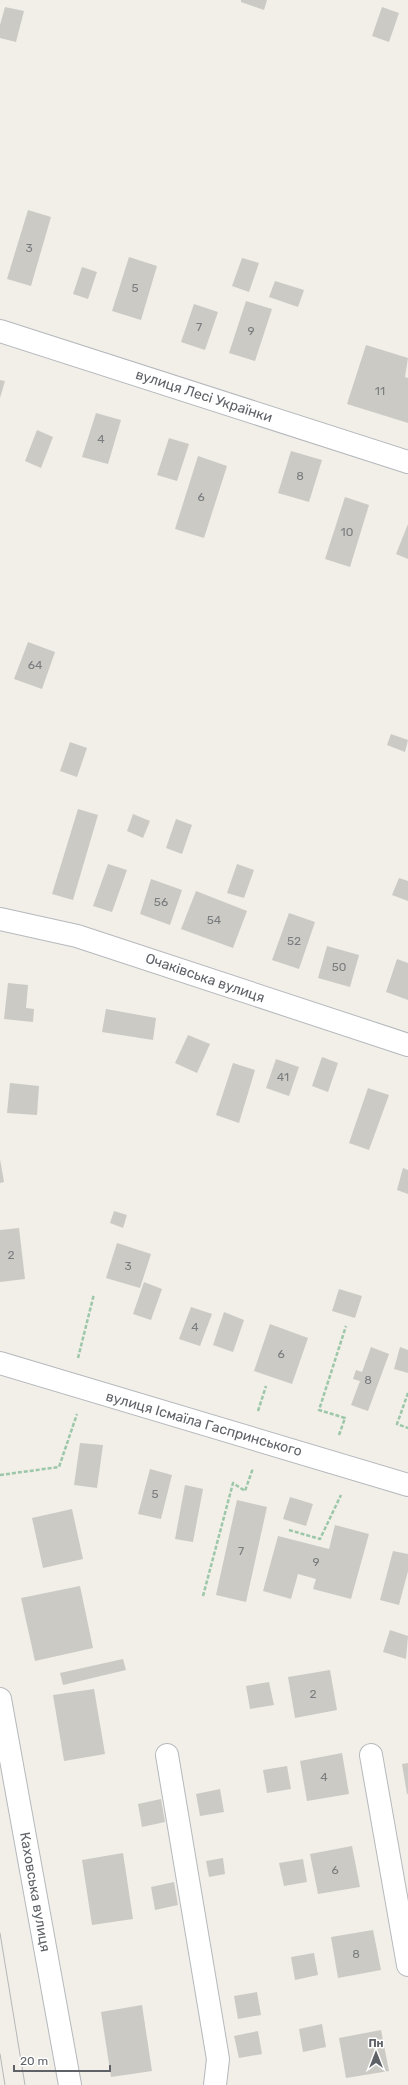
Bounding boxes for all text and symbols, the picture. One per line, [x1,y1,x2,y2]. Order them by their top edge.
house number: 3 [25,241,33,255]
house number: 5 [131,281,139,295]
house number: 7 [196,320,202,334]
house number: 9 [247,324,255,338]
street label: вулиця Лесі Українки [133,366,275,426]
house number: 11 [375,384,385,398]
house number: 4 [97,432,105,446]
house number: 8 [296,469,304,483]
house number: 6 [197,490,205,504]
house number: 10 [341,525,353,539]
house number: 64 [28,658,43,672]
house number: 56 [154,895,168,909]
house number: 54 [207,913,222,927]
house number: 52 [287,934,301,948]
street label: Очаківська вулиця [143,950,267,1006]
house number: 50 [332,960,346,974]
house number: 41 [277,1070,289,1084]
house number: 2 [7,1248,15,1262]
house number: 3 [124,1259,132,1273]
house number: 4 [191,1320,199,1334]
house number: 6 [277,1347,285,1361]
house number: 8 [364,1373,372,1387]
street label: вулиця Ісмаїла Гаспринського [104,1388,304,1460]
house number: 5 [151,1487,159,1501]
house number: 7 [238,1544,244,1558]
house number: 9 [312,1555,320,1569]
house number: 2 [309,1687,317,1701]
house number: 4 [320,1770,328,1784]
street label: Каховська вулиця [16,1831,54,1953]
house number: 6 [331,1863,339,1877]
house number: 8 [352,1947,360,1961]
north arrow [356,2033,396,2073]
text: Пн [368,2037,384,2050]
scale bar [14,2047,110,2073]
text: 20 m [20,2054,48,2068]

